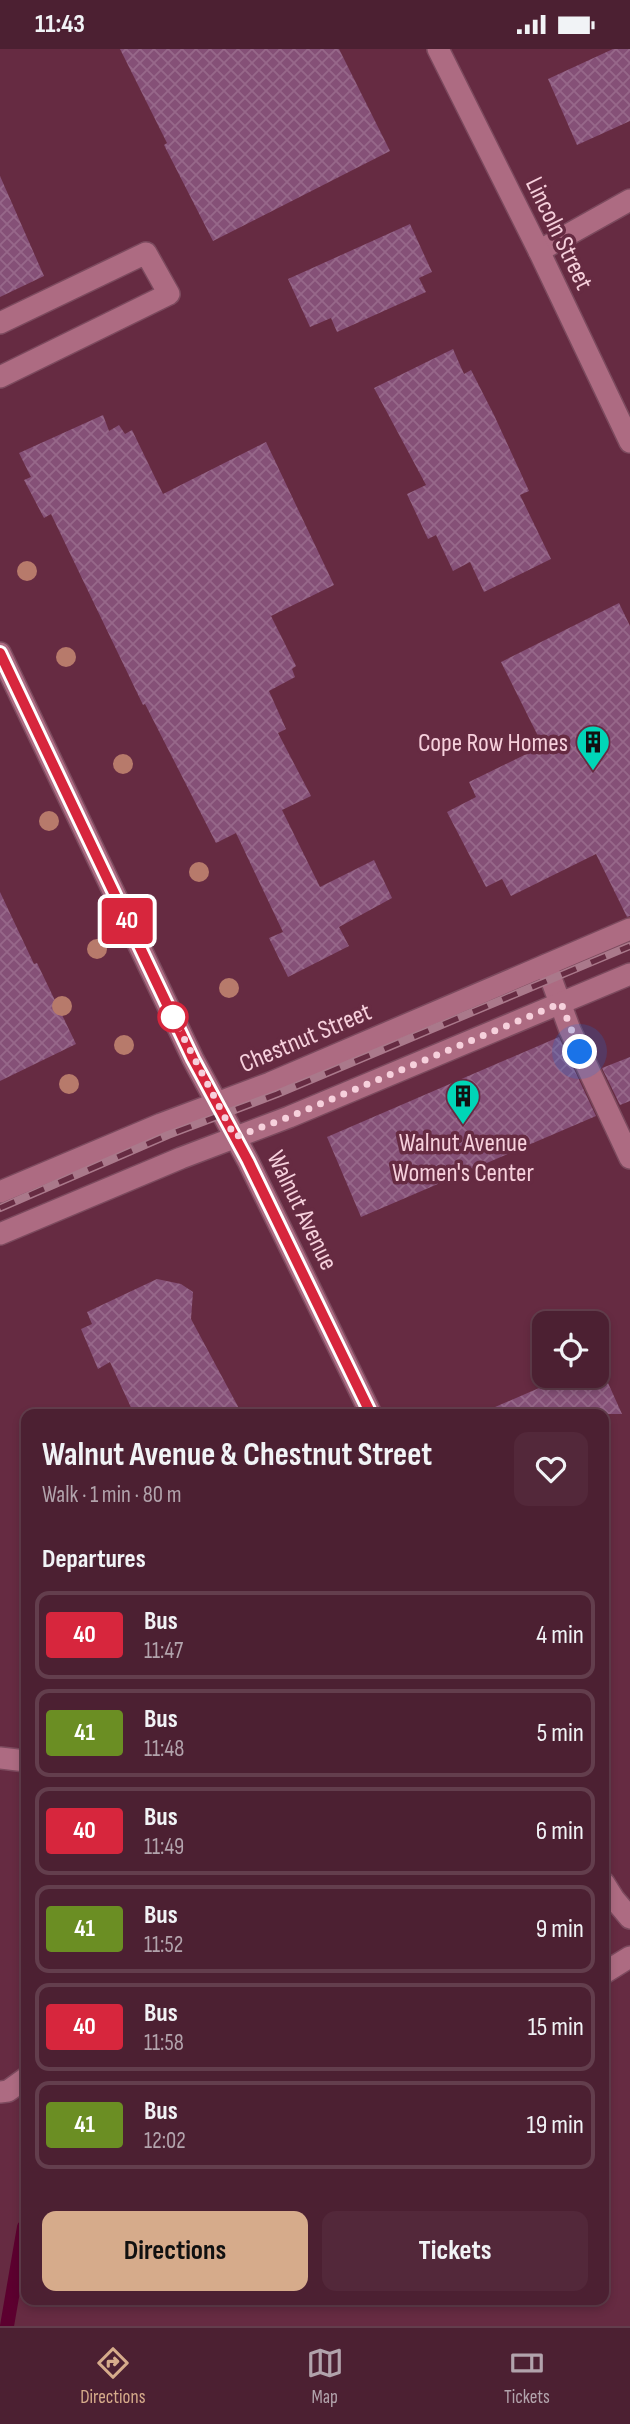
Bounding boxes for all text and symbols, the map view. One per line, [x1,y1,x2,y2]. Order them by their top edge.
text: 11:43 [35,9,85,40]
street label: Lincoln Street [518,172,599,295]
building icon: Cope Row Homes [574,723,612,772]
place label: Cope Row Homes [418,728,568,759]
line badge: 40 [96,898,158,944]
text: 40 [116,906,138,935]
street label: Chestnut Street [235,997,376,1080]
unlabelled marker [158,1002,188,1032]
your location [562,1034,597,1069]
building icon: Walnut Avenue Women's Center [444,1077,482,1126]
place label: Walnut Avenue Women's Center [392,1128,535,1189]
street label: Walnut Avenue [260,1146,344,1275]
map controls [532,1311,609,1388]
button: locate [532,1311,609,1388]
button: heart [514,1432,588,1506]
text: Walnut Avenue & Chestnut Street [42,1435,432,1475]
text: Walk · 1 min · 80 m [42,1481,181,1509]
text: Departures [42,1544,146,1575]
text: Bus [144,1606,178,1637]
text: 40 [73,1620,96,1649]
text: 4 min [536,1620,584,1651]
text: 11:47 [144,1637,183,1665]
text: Bus [144,1704,178,1735]
text: 41 [74,1718,95,1747]
text: 5 min [537,1718,584,1749]
text: 11:48 [144,1735,184,1763]
text: Bus [144,1802,178,1833]
text: 40 [73,1816,96,1845]
text: 6 min [536,1816,584,1847]
text: 11:49 [144,1833,184,1861]
text: Bus [144,1900,178,1931]
text: 41 [74,1914,95,1943]
text: 9 min [536,1914,584,1945]
text: 11:52 [144,1931,183,1959]
text: Bus [144,1998,178,2029]
text: 40 [73,2012,96,2041]
text: 15 min [528,2012,584,2043]
text: 11:58 [144,2029,184,2057]
text: Bus [144,2096,178,2127]
text: 41 [74,2110,95,2139]
text: 19 min [527,2110,584,2141]
text: 12:02 [144,2127,186,2155]
button: Directions [42,2211,308,2291]
button: Tickets [322,2211,588,2291]
tab: Directions [80,2344,145,2409]
tab: Map [306,2344,344,2409]
tab: Tickets [504,2344,550,2409]

